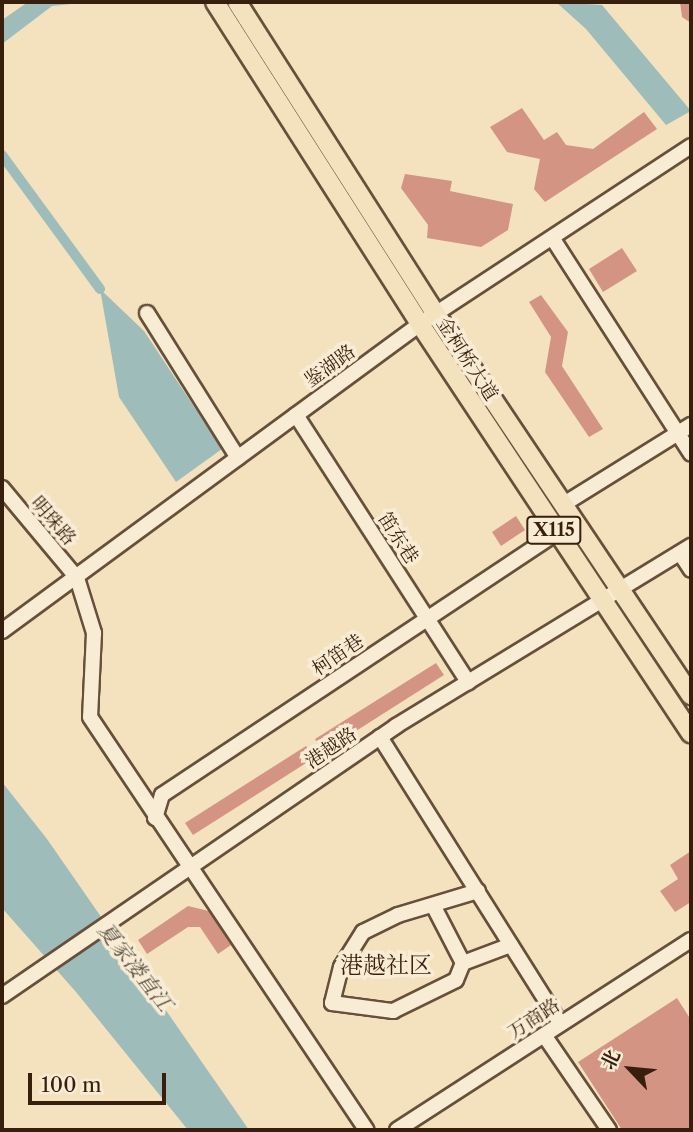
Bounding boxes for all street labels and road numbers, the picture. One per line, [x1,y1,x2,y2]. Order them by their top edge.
street label: 金柯桥大道 [432,313,502,405]
street label: 鉴湖路 [300,340,360,392]
street label: 明珠路 [26,492,80,550]
street label: 笛东巷 [373,508,423,568]
road number: X115 [526,516,582,544]
street label: 柯笛巷 [308,630,368,680]
street label: 港越路 [301,723,361,773]
street label: 万商路 [504,994,564,1044]

